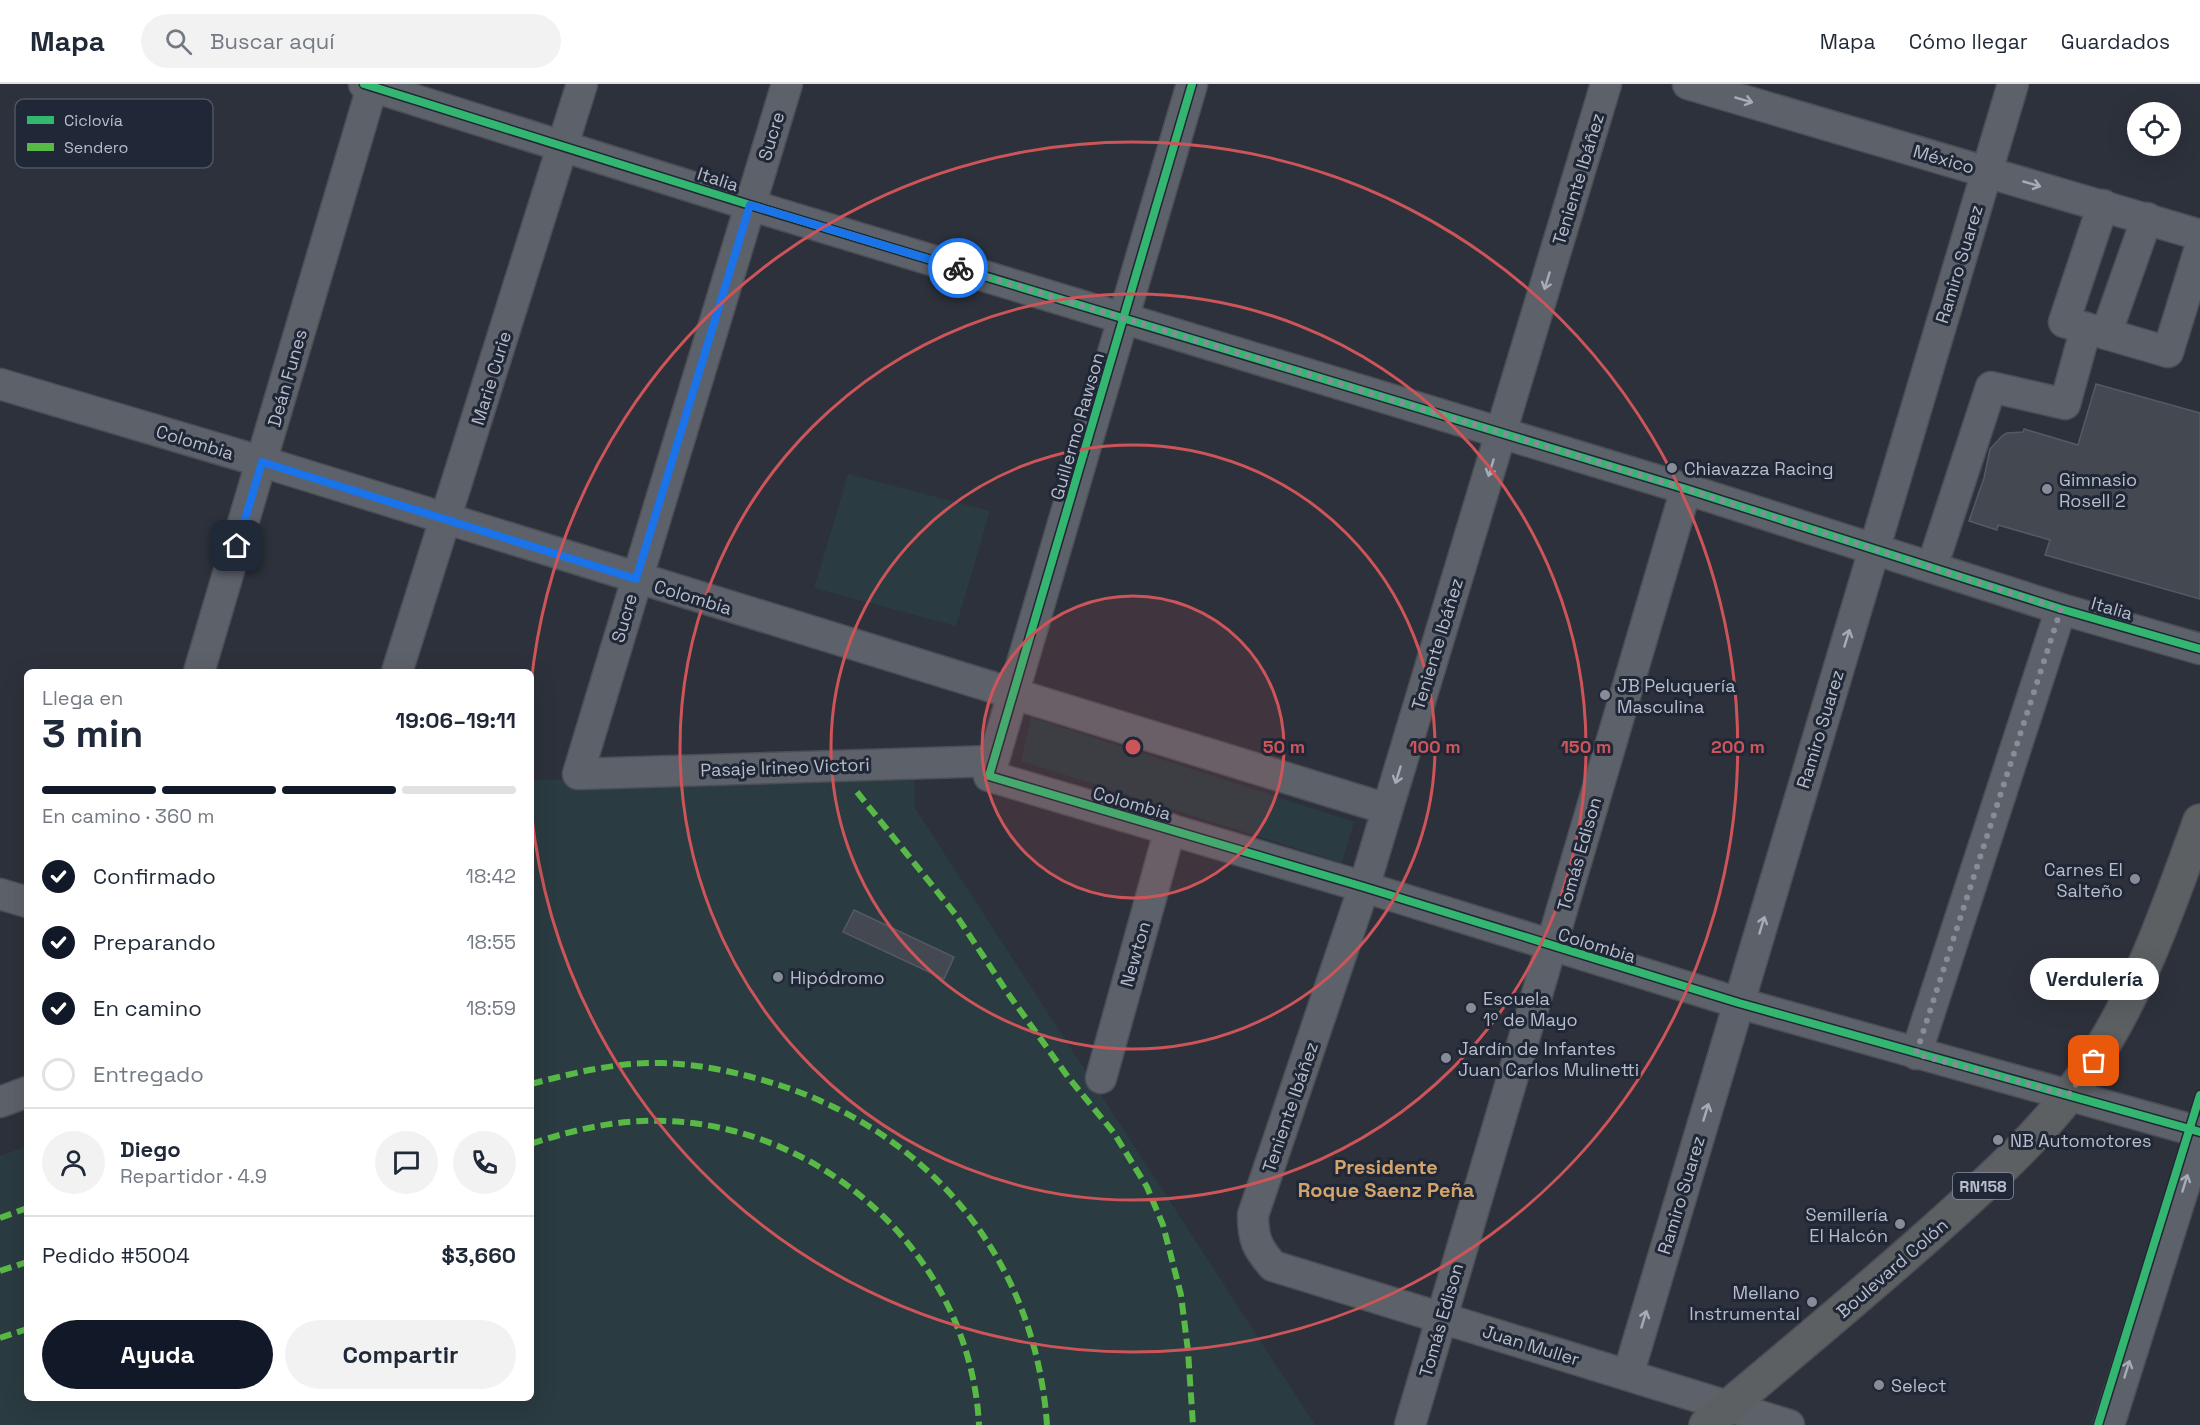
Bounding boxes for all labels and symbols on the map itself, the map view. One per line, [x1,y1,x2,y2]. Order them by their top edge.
one-way arrow [1734,95,1753,106]
legend [15,99,213,168]
street label: Sucre [753,109,789,163]
text: Ciclovía [64,110,123,131]
street label: Teniente Ibáñez [1547,110,1609,248]
text: Sendero [64,137,129,158]
street label: México [1911,139,1977,179]
street label: Italia [694,162,742,196]
one-way arrow [2022,179,2041,190]
street label: Ramiro Suarez [1930,202,1988,326]
courier [928,238,988,298]
one-way arrow [1541,271,1552,290]
street label: Deán Funes [262,327,312,429]
street label: Marie Curie [466,328,516,428]
street label: Guillermo Rawson [1045,350,1109,502]
street label: Colombia [153,419,237,465]
place label: Chiavazza Racing [1684,457,1834,480]
one-way arrow [1485,458,1496,477]
marker: Chiavazza Racing [1665,461,1679,475]
place label: Gimnasio Rosell 2 [2059,468,2137,512]
marker: Gimnasio Rosell 2 [2040,482,2054,496]
pin [211,520,262,571]
street label: Colombia [651,574,735,620]
street label: Teniente Ibáñez [1406,575,1468,713]
street label: Sucre [606,591,642,645]
street label: Italia [2089,591,2135,625]
one-way arrow [1842,629,1853,648]
street label: Ramiro Suarez [1791,667,1849,791]
place label: JB Peluquería Masculina [1617,674,1736,718]
marker: JB Peluquería Masculina [1598,688,1612,702]
text: 50 m [1263,735,1305,758]
text: 100 m [1409,735,1461,758]
text: 150 m [1561,735,1611,758]
text: 200 m [1711,735,1765,758]
centre of rings [1123,737,1143,757]
street label: Pasaje Irineo Victori [700,753,870,781]
one-way arrow [1391,765,1402,784]
street label: Colombia [1090,781,1174,825]
street label: Tomás Edison [1552,794,1606,914]
place label: Carnes El Salteño [2044,858,2123,902]
marker: Carnes El Salteño [2128,872,2142,886]
one-way arrow [1757,916,1768,935]
street label: Newton [1115,919,1155,989]
street label: Colombia [1555,922,1639,968]
callout: Verdulería [2030,959,2158,1001]
place label: Hipódromo [790,966,885,989]
marker: Hipódromo [771,970,785,984]
place label: Escuela 1º de Mayo [1483,987,1578,1031]
marker: Escuela 1º de Mayo [1464,1001,1478,1015]
pin [2068,1035,2119,1086]
place label: Jardín de Infantes Juan Carlos Mulinetti [1458,1037,1639,1081]
street label: Teniente Ibáñez [1257,1039,1323,1175]
marker: Jardín de Infantes Juan Carlos Mulinetti [1439,1051,1453,1065]
one-way arrow [1701,1103,1712,1122]
place label: NB Automotores [2010,1129,2152,1152]
street label: Ramiro Suarez [1652,1133,1710,1257]
marker: NB Automotores [1991,1133,2005,1147]
district label: Presidente Roque Saenz Peña [1298,1154,1475,1203]
road number: RN158 [1953,1173,2013,1199]
one-way arrow [2180,1174,2191,1193]
place label: Semillería El Halcón [1805,1203,1888,1247]
street label: Boulevard Colón [1831,1213,1953,1323]
marker: Semillería El Halcón [1893,1217,1907,1231]
street label: Tomás Edison [1414,1260,1468,1380]
place label: Mellano Instrumental [1689,1281,1800,1325]
marker: Mellano Instrumental [1805,1295,1819,1309]
one-way arrow [1639,1310,1650,1329]
street label: Juan Muller [1480,1319,1582,1371]
one-way arrow [2122,1360,2133,1379]
place label: Select [1891,1374,1946,1397]
marker: Select [1872,1378,1886,1392]

